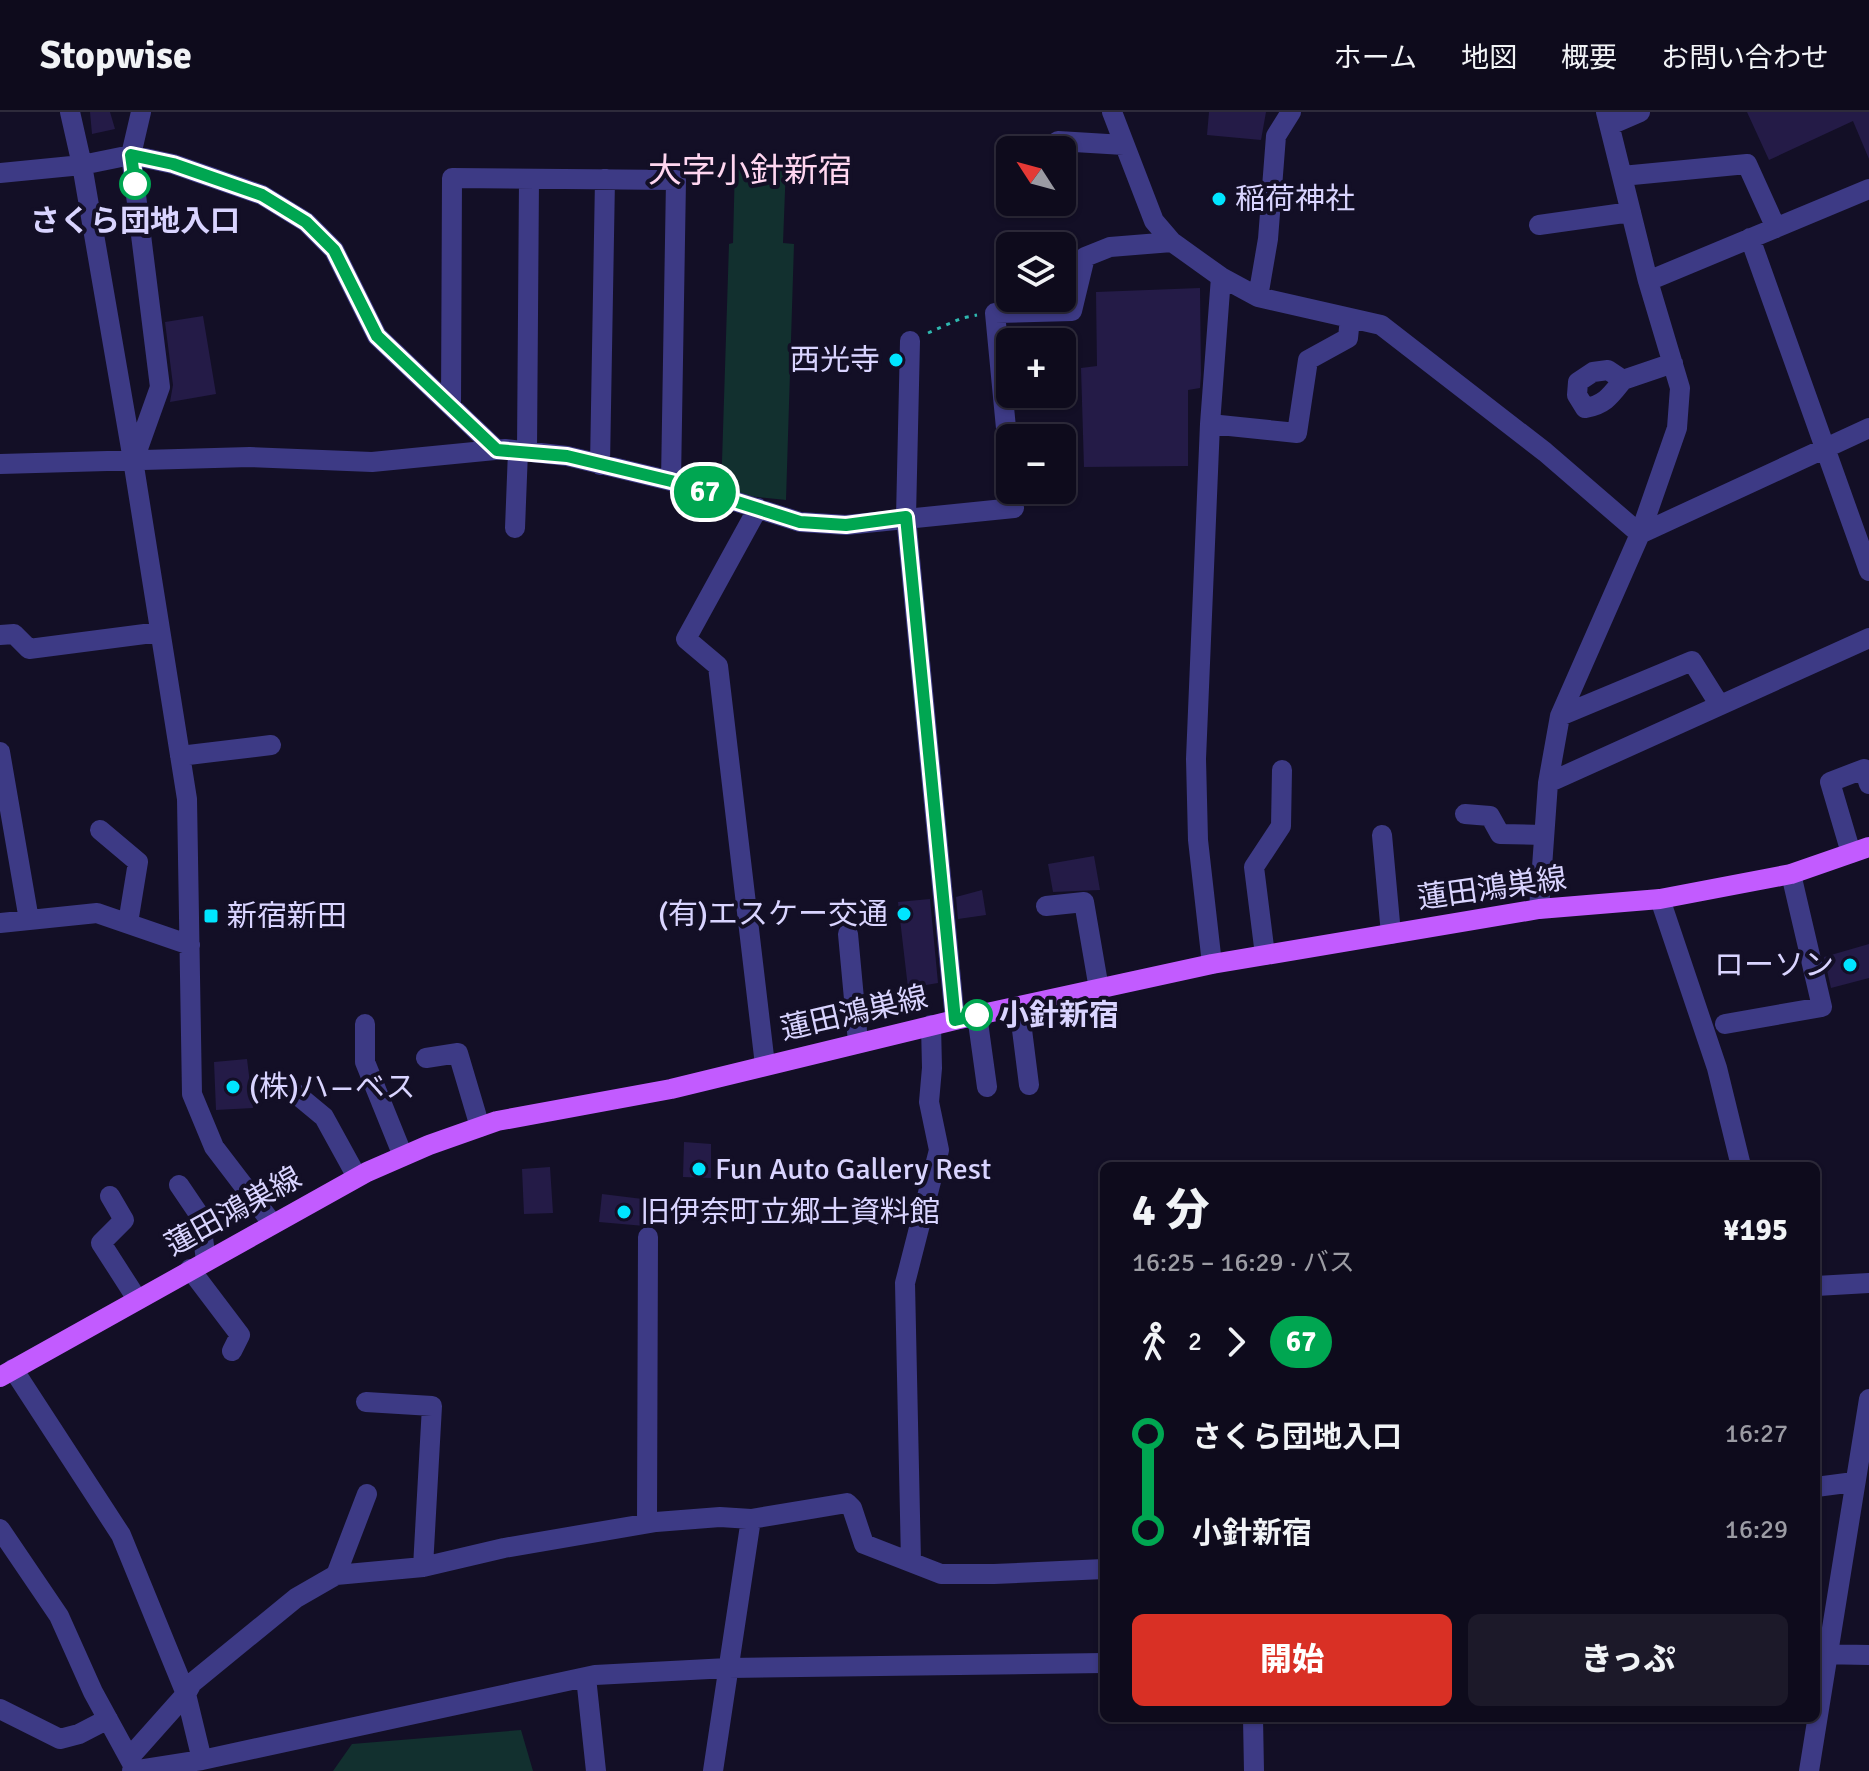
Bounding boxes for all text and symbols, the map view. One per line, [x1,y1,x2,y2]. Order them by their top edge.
text: Stopwise [40,32,192,79]
text: ホーム [1334,41,1417,75]
text: 地図 [1461,41,1517,75]
text: 概要 [1561,41,1617,75]
text: お問い合わせ [1661,41,1829,75]
north arrow [996,136,1076,216]
map controls [996,136,1076,504]
district label: 大字小針新宿 [648,150,852,192]
marker: さくら団地入口 [120,169,150,199]
place label: 稲荷神社 [1235,181,1355,218]
marker: 稲荷神社 [1210,190,1228,208]
place label: さくら団地入口 [30,203,240,240]
button: layers [996,232,1076,312]
button: + [996,328,1076,408]
place label: 西光寺 [790,342,880,379]
marker: 西光寺 [887,351,905,369]
button: − [996,424,1076,504]
line badge: 67 [669,466,741,518]
text: 67 [690,475,720,509]
street label: 蓮田鴻巣線 [1415,860,1569,917]
place label: (有)エスケー交通 [658,896,888,933]
place label: 新宿新田 [227,898,347,935]
marker: (有)エスケー交通 [895,905,913,923]
marker: 新宿新田 [202,907,220,925]
place label: ローソン [1714,947,1834,984]
marker: ローソン [1841,956,1859,974]
street label: 蓮田鴻巣線 [777,979,931,1048]
place label: 小針新宿 [999,997,1119,1034]
marker: 小針新宿 [962,1000,992,1030]
place label: (株)ハ―ベス [249,1069,415,1106]
marker: (株)ハ―ベス [224,1078,242,1096]
place label: Fun Auto Gallery Rest [715,1151,991,1188]
street label: 蓮田鴻巣線 [159,1159,308,1264]
marker: Fun Auto Gallery Rest [690,1160,708,1178]
text: 4 分 [1132,1184,1209,1238]
place label: 旧伊奈町立郷土資料館 [640,1194,940,1231]
marker: 旧伊奈町立郷土資料館 [615,1203,633,1221]
text: ¥195 [1723,1212,1788,1249]
text: 16:25 – 16:29 · バス [1132,1247,1355,1279]
icon: walk [1132,1320,1176,1364]
icon: forward [1214,1320,1258,1364]
text: 67 [1286,1325,1316,1359]
text: 2 [1188,1326,1202,1358]
text: 16:27 [1725,1418,1788,1450]
text: さくら団地入口 [1192,1419,1402,1456]
text: 16:29 [1725,1514,1788,1546]
text: 小針新宿 [1192,1515,1312,1552]
button: 開始 [1132,1614,1452,1706]
button: きっぷ [1468,1614,1788,1706]

